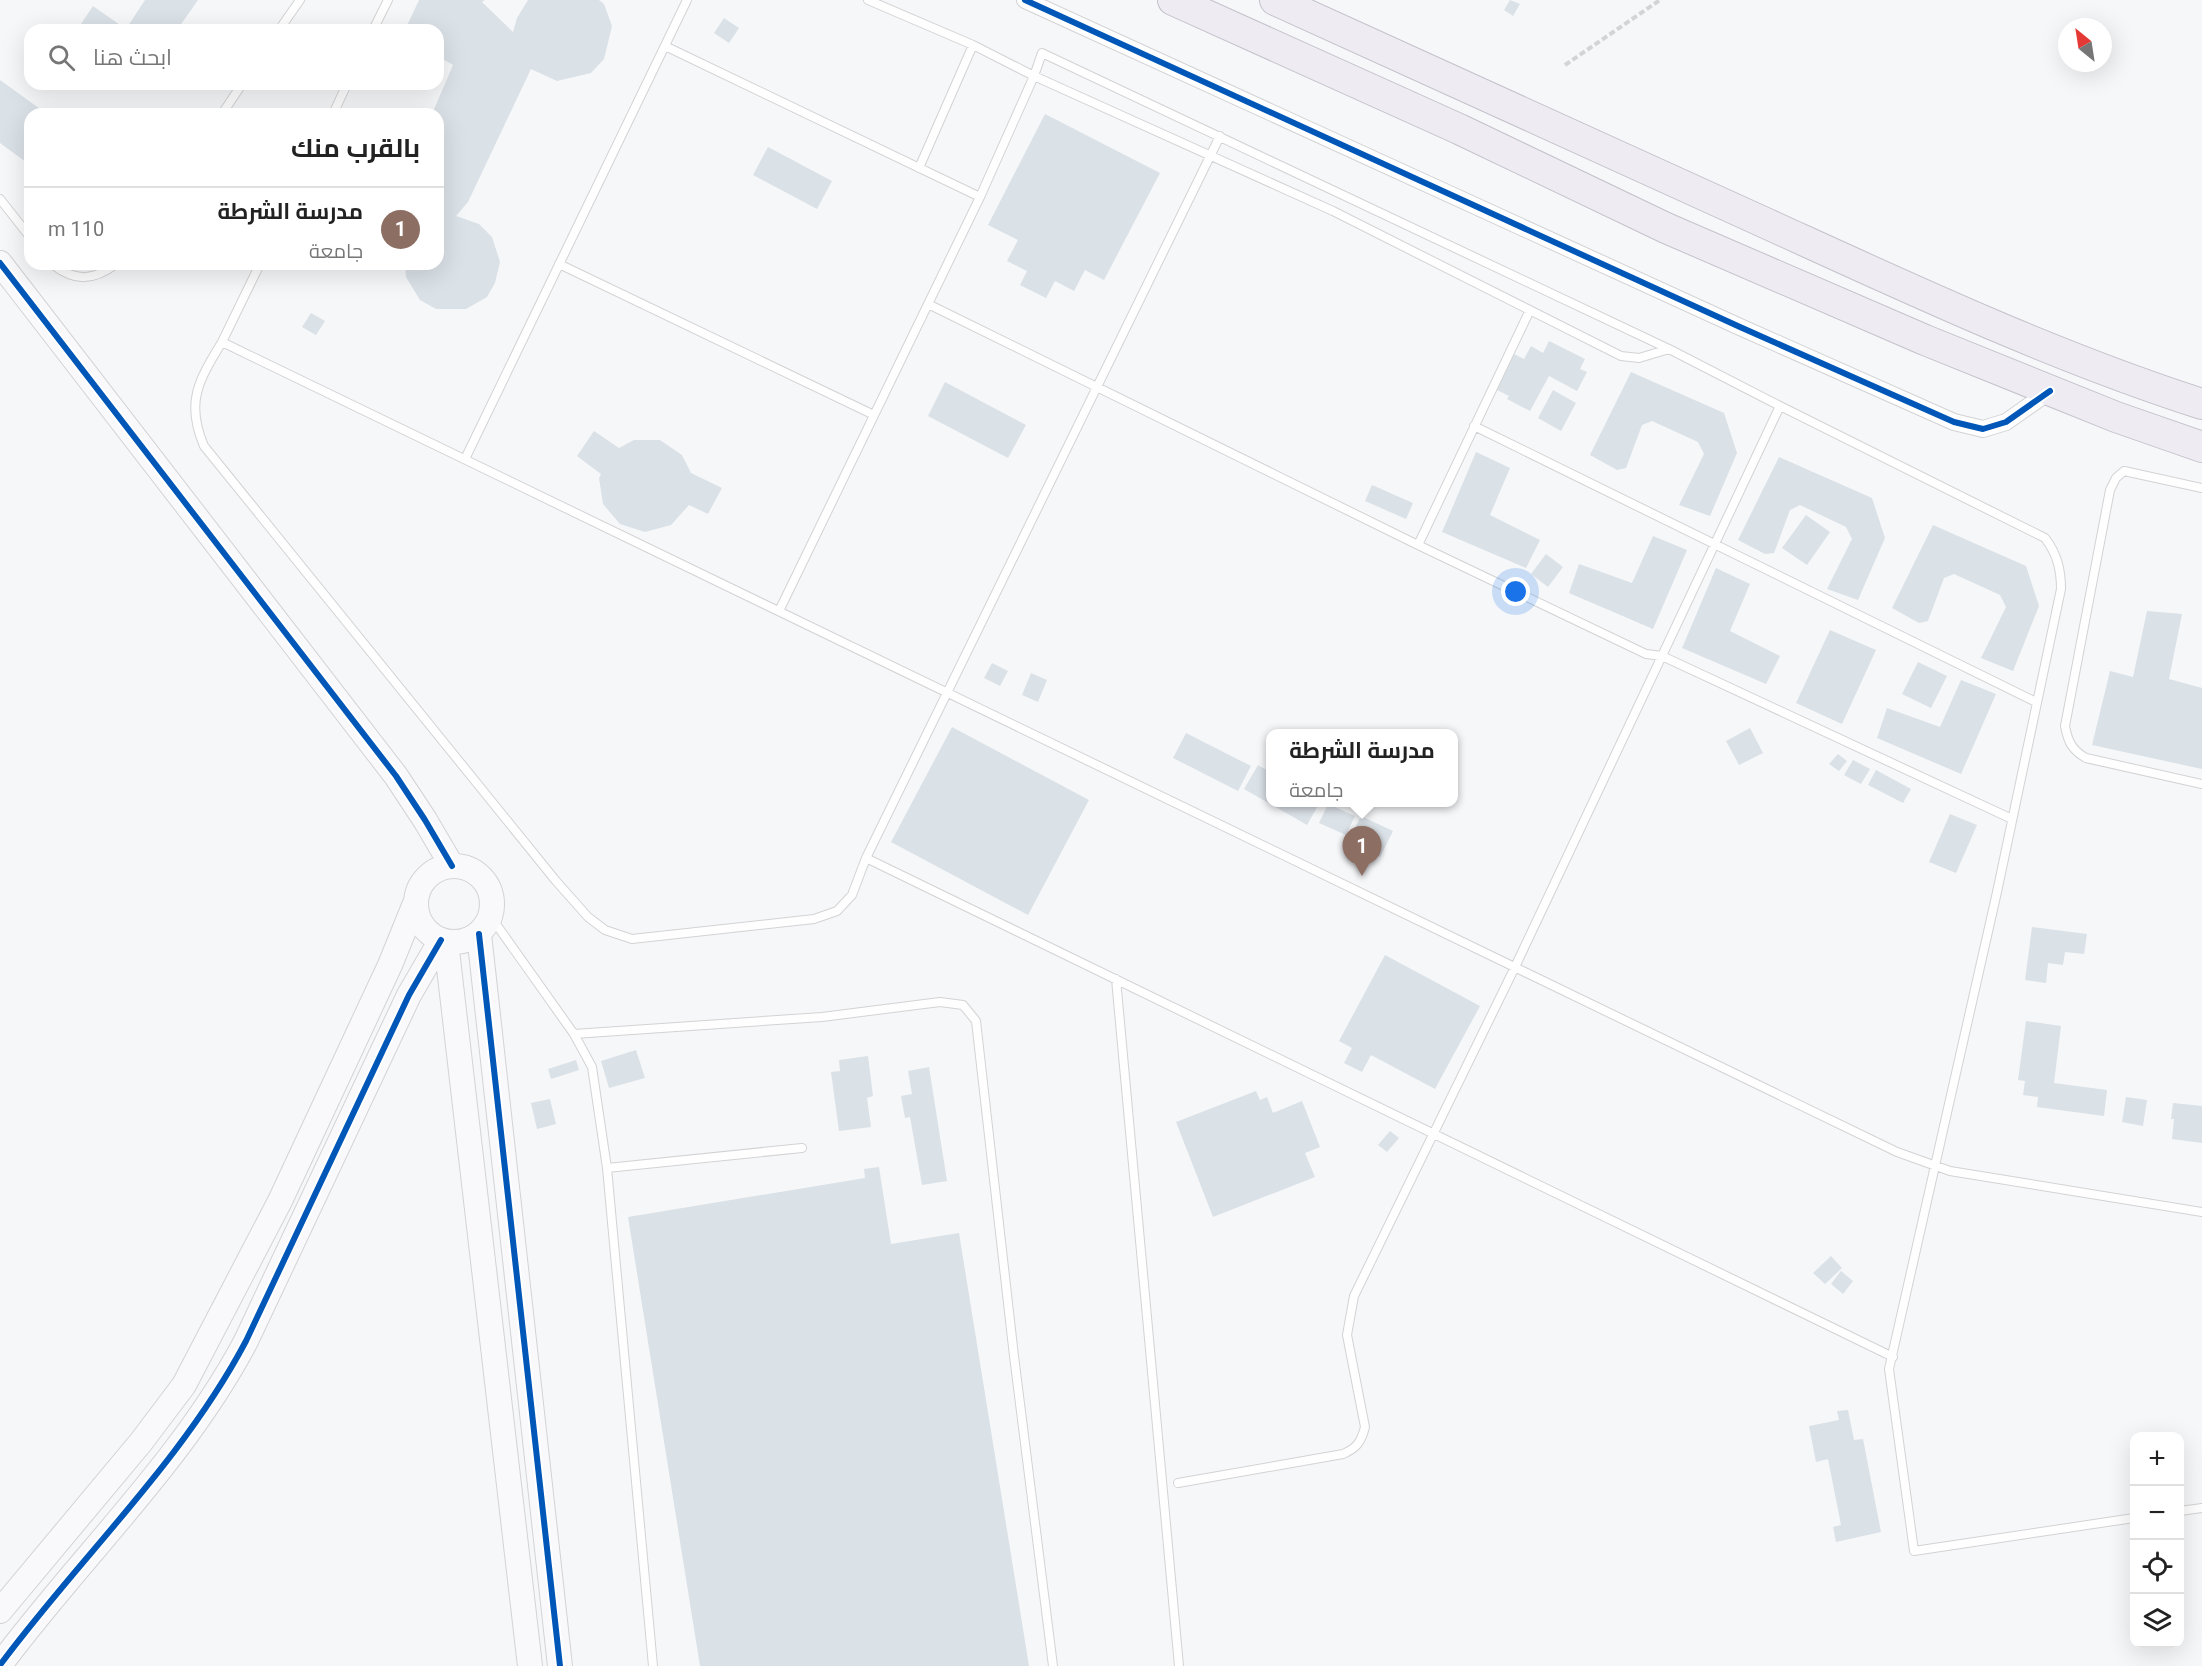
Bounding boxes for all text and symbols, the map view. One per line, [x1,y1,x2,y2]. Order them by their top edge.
north arrow [2058,18,2112,72]
search box [24,24,444,90]
icon: search [45,41,78,74]
text: ابحث هنا [93,45,172,70]
text: بالقرب منك [291,133,420,163]
text: مدرسة الشرطة [217,199,363,224]
text: 110 m [48,217,104,241]
text: 1 [395,217,406,241]
text: جامعة [309,239,363,263]
your location [1501,577,1530,606]
popup [1266,729,1458,807]
text: مدرسة الشرطة [1289,738,1435,763]
text: جامعة [1289,778,1343,802]
pin: 1 [1342,826,1382,876]
map controls [2130,1432,2184,1648]
button: + [2130,1432,2184,1486]
button: − [2130,1486,2184,1540]
button: locate [2130,1540,2184,1594]
button: layers [2130,1594,2184,1648]

